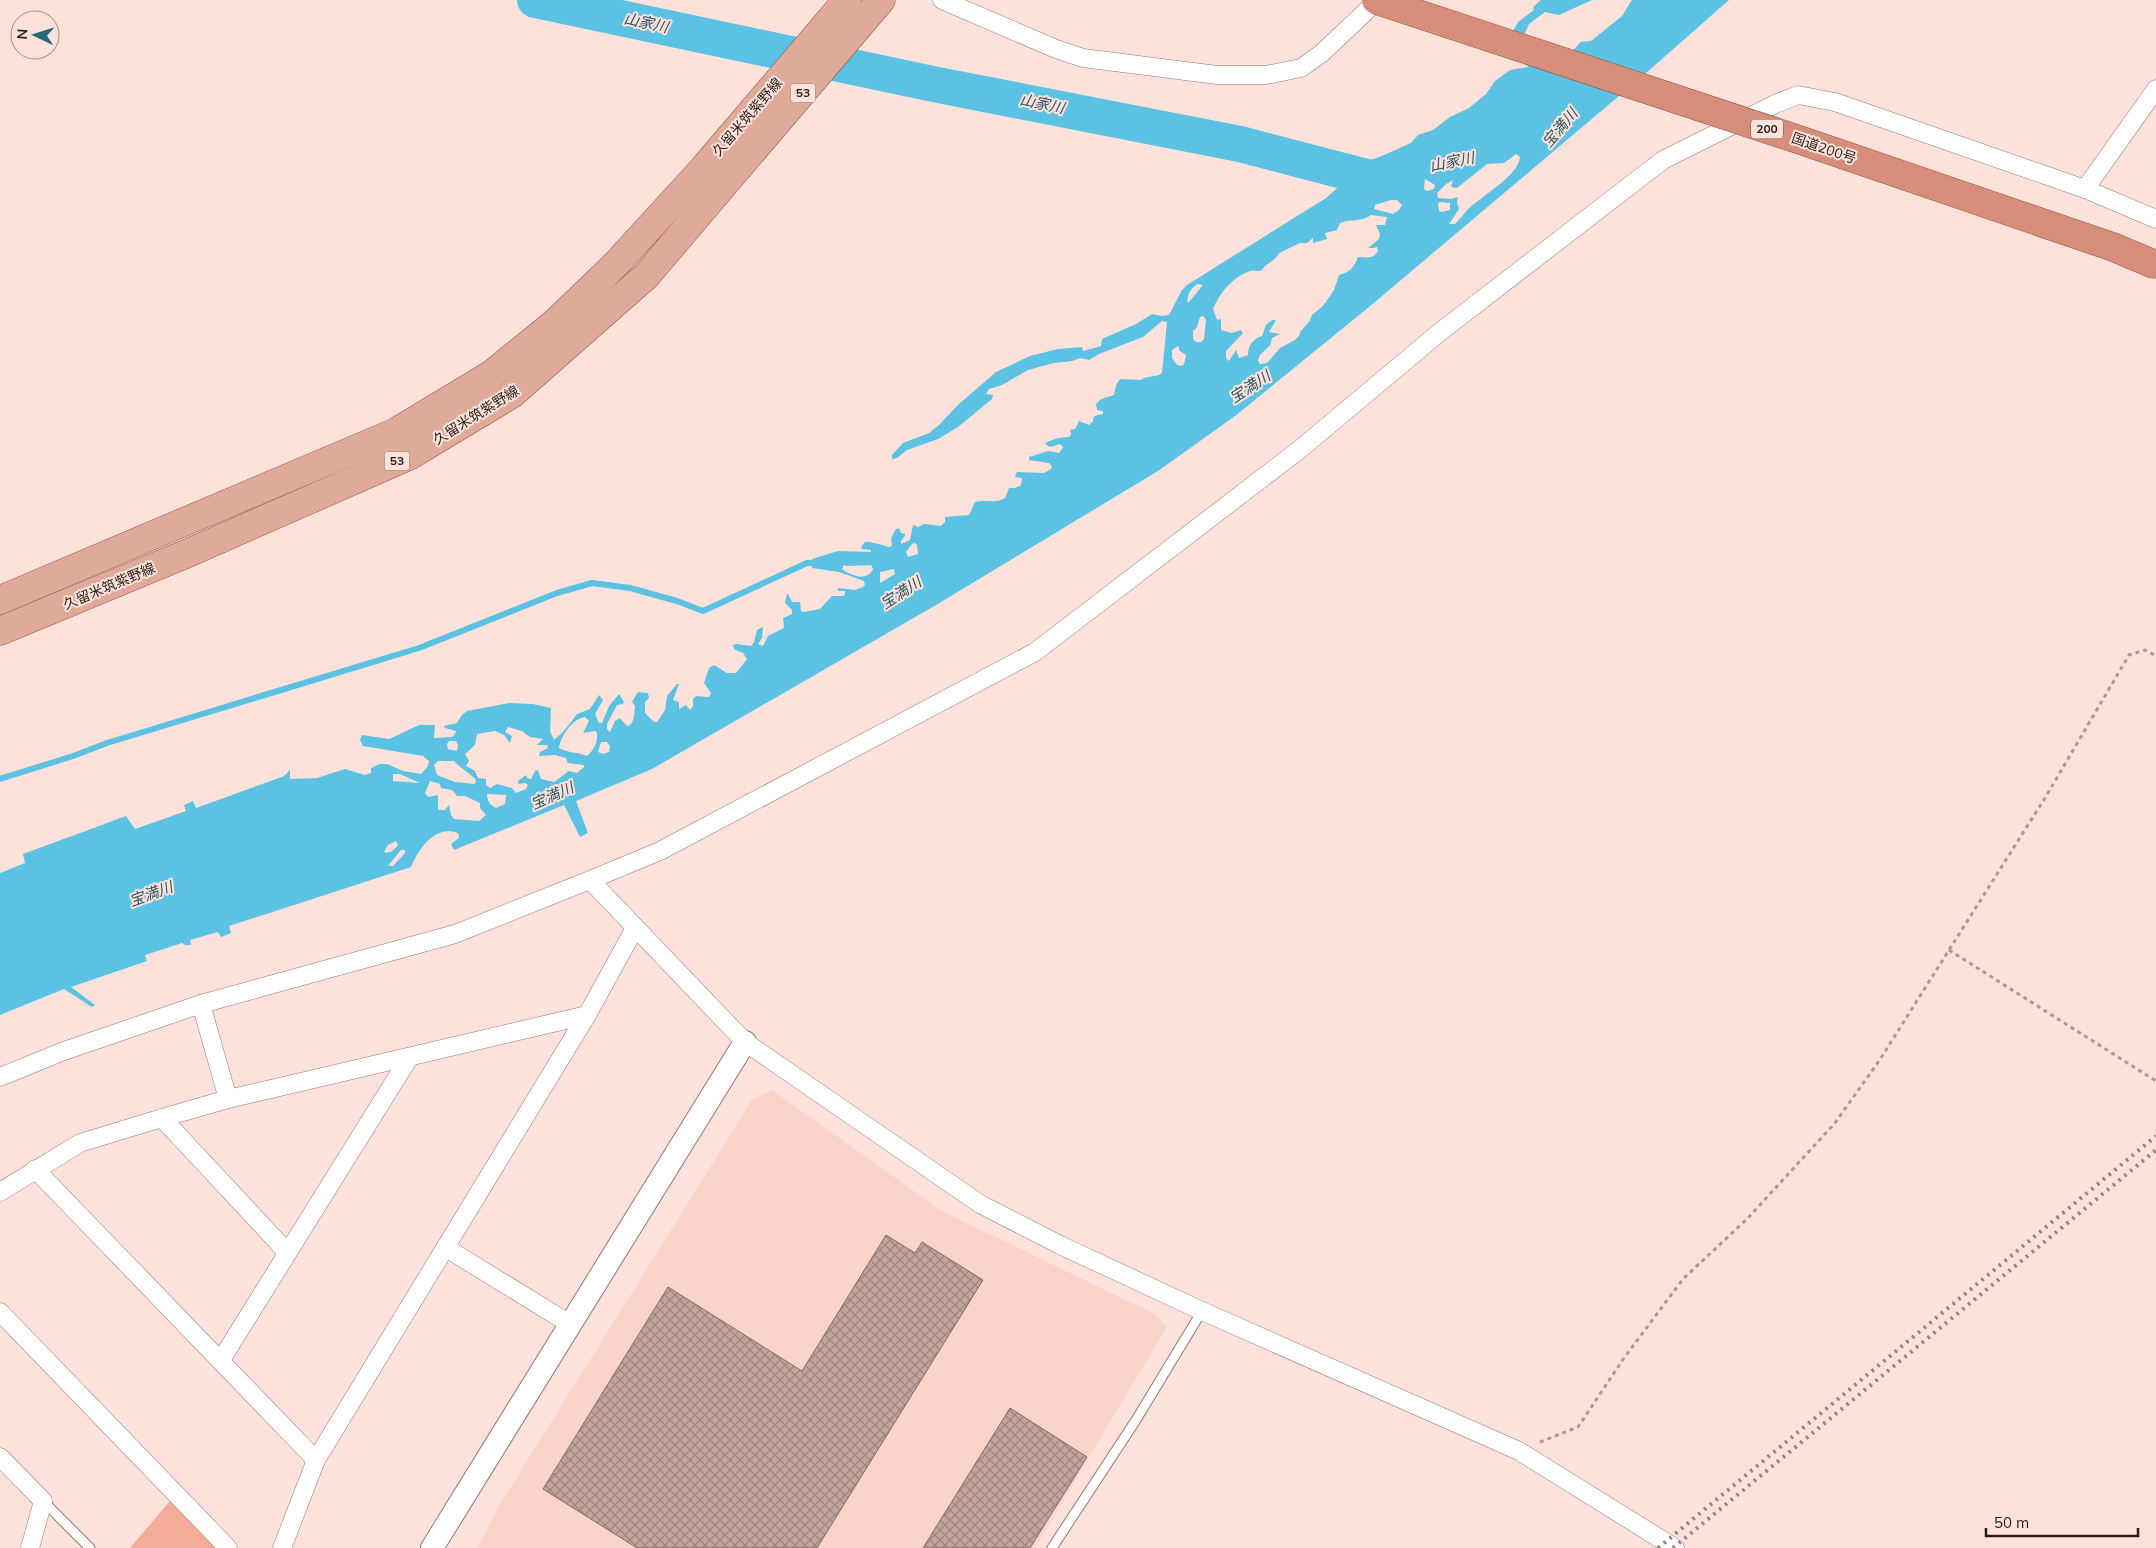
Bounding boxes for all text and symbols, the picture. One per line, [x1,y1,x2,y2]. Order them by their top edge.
water label: 山家川 [622,9,672,37]
north arrow [10,10,60,60]
text: N [13,28,31,40]
street label: 久留米筑紫野線 [708,74,786,160]
road number: 53 [790,84,816,102]
water label: 山家川 [1018,90,1068,118]
water label: 宝満川 [1538,103,1583,151]
road number: 200 [1751,120,1783,138]
street label: 国道200号 [1789,129,1859,167]
water label: 山家川 [1428,148,1478,175]
water label: 宝満川 [1226,365,1275,407]
street label: 久留米筑紫野線 [430,381,522,449]
road number: 53 [384,452,410,471]
street label: 久留米筑紫野線 [60,559,158,613]
water label: 宝満川 [877,571,926,613]
water label: 宝満川 [527,777,578,813]
water label: 宝満川 [126,876,177,910]
scale bar [1986,1506,2138,1538]
text: 50 m [1994,1513,2029,1532]

